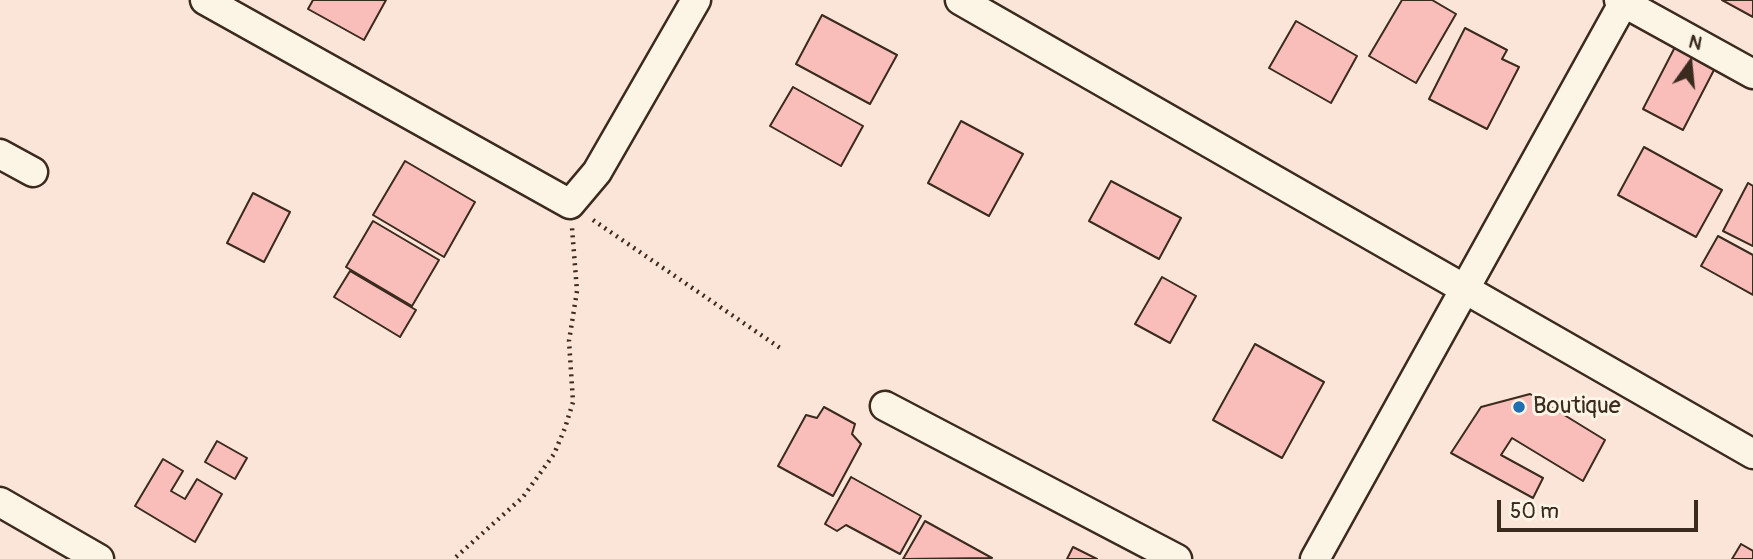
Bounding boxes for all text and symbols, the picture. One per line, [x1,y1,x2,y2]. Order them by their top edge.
north arrow [1655,28,1725,98]
text: N [1686,29,1705,56]
place label: Boutique [1533,393,1621,421]
marker: Boutique [1511,399,1527,415]
scale bar [1501,486,1702,530]
text: 50 m [1510,498,1559,525]

